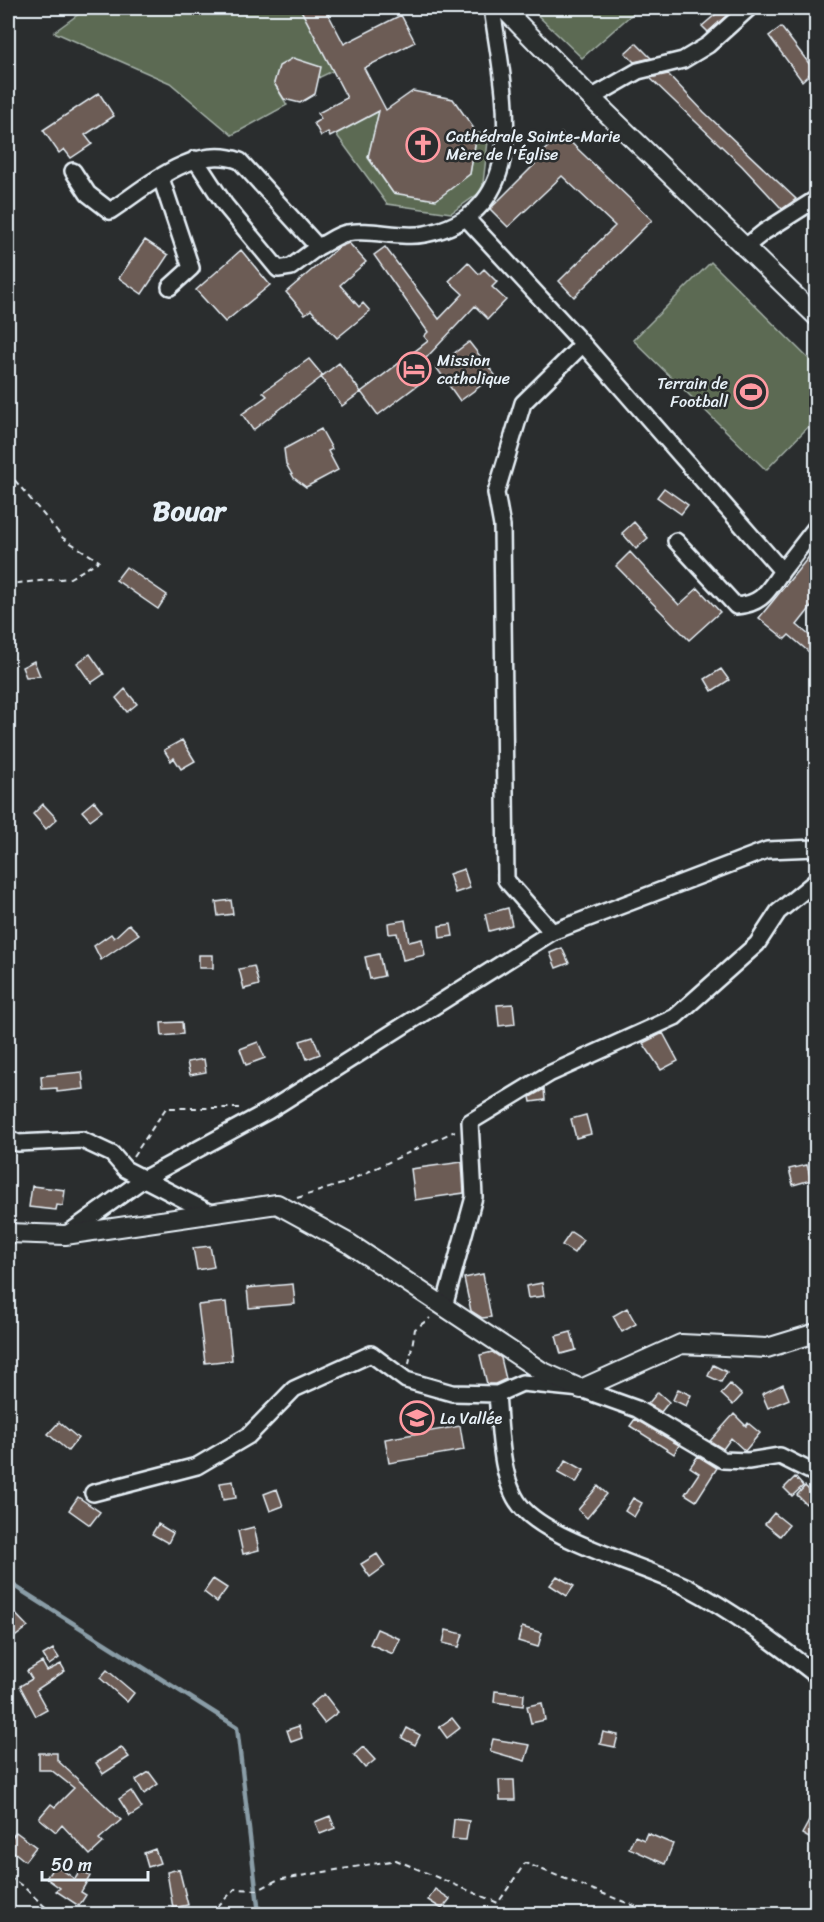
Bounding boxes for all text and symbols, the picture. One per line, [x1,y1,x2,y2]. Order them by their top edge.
place label: Cathédrale Sainte-Marie Mère de l'Église [446,122,620,169]
church icon: Cathédrale Sainte-Marie Mère de l'Église [405,127,441,163]
place label: Mission catholique [437,346,510,393]
hotel icon: Mission catholique [396,351,432,387]
place label: Terrain de Football [657,369,728,416]
sports icon: Terrain de Football [733,374,769,410]
district label: Bouar [153,486,228,535]
school or university icon: La Vallée [399,1400,435,1436]
place label: La Vallée [440,1404,502,1433]
scale bar [42,1844,148,1882]
text: 50 m [51,1849,92,1881]

